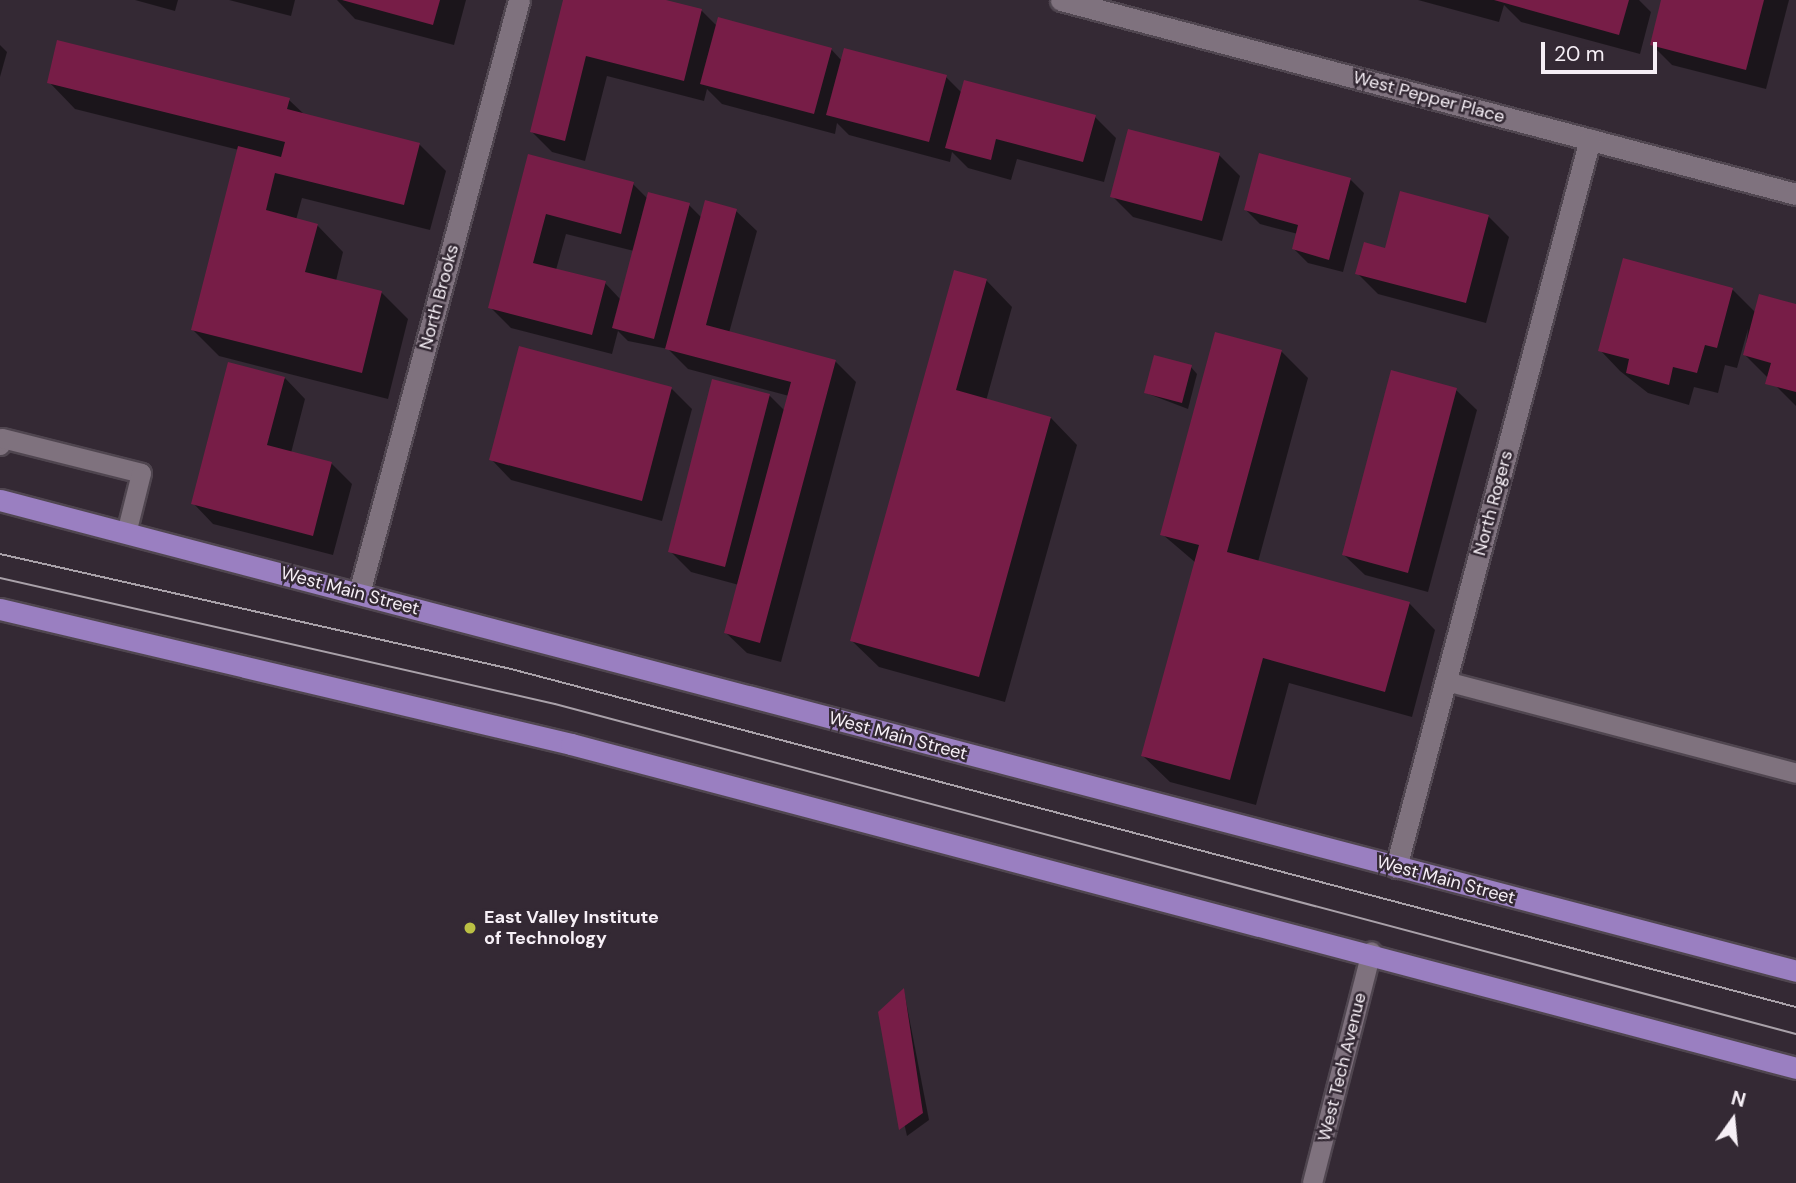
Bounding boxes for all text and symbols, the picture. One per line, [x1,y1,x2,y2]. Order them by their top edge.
scale bar [1544,28,1660,72]
text: 20 m [1554,40,1605,68]
street label: West Pepper Place [1351,66,1507,128]
street label: North Brooks [415,242,463,352]
street label: North Rogers [1469,448,1517,558]
street label: West Main Street [278,562,422,620]
street label: West Main Street [826,707,970,765]
street label: West Main Street [1374,851,1518,909]
place label: East Valley Institute of Technology [484,907,659,950]
marker: East Valley Institute of Technology [462,920,478,936]
street label: West Tech Avenue [1313,990,1371,1144]
north arrow [1698,1085,1768,1155]
text: N [1729,1085,1748,1113]

